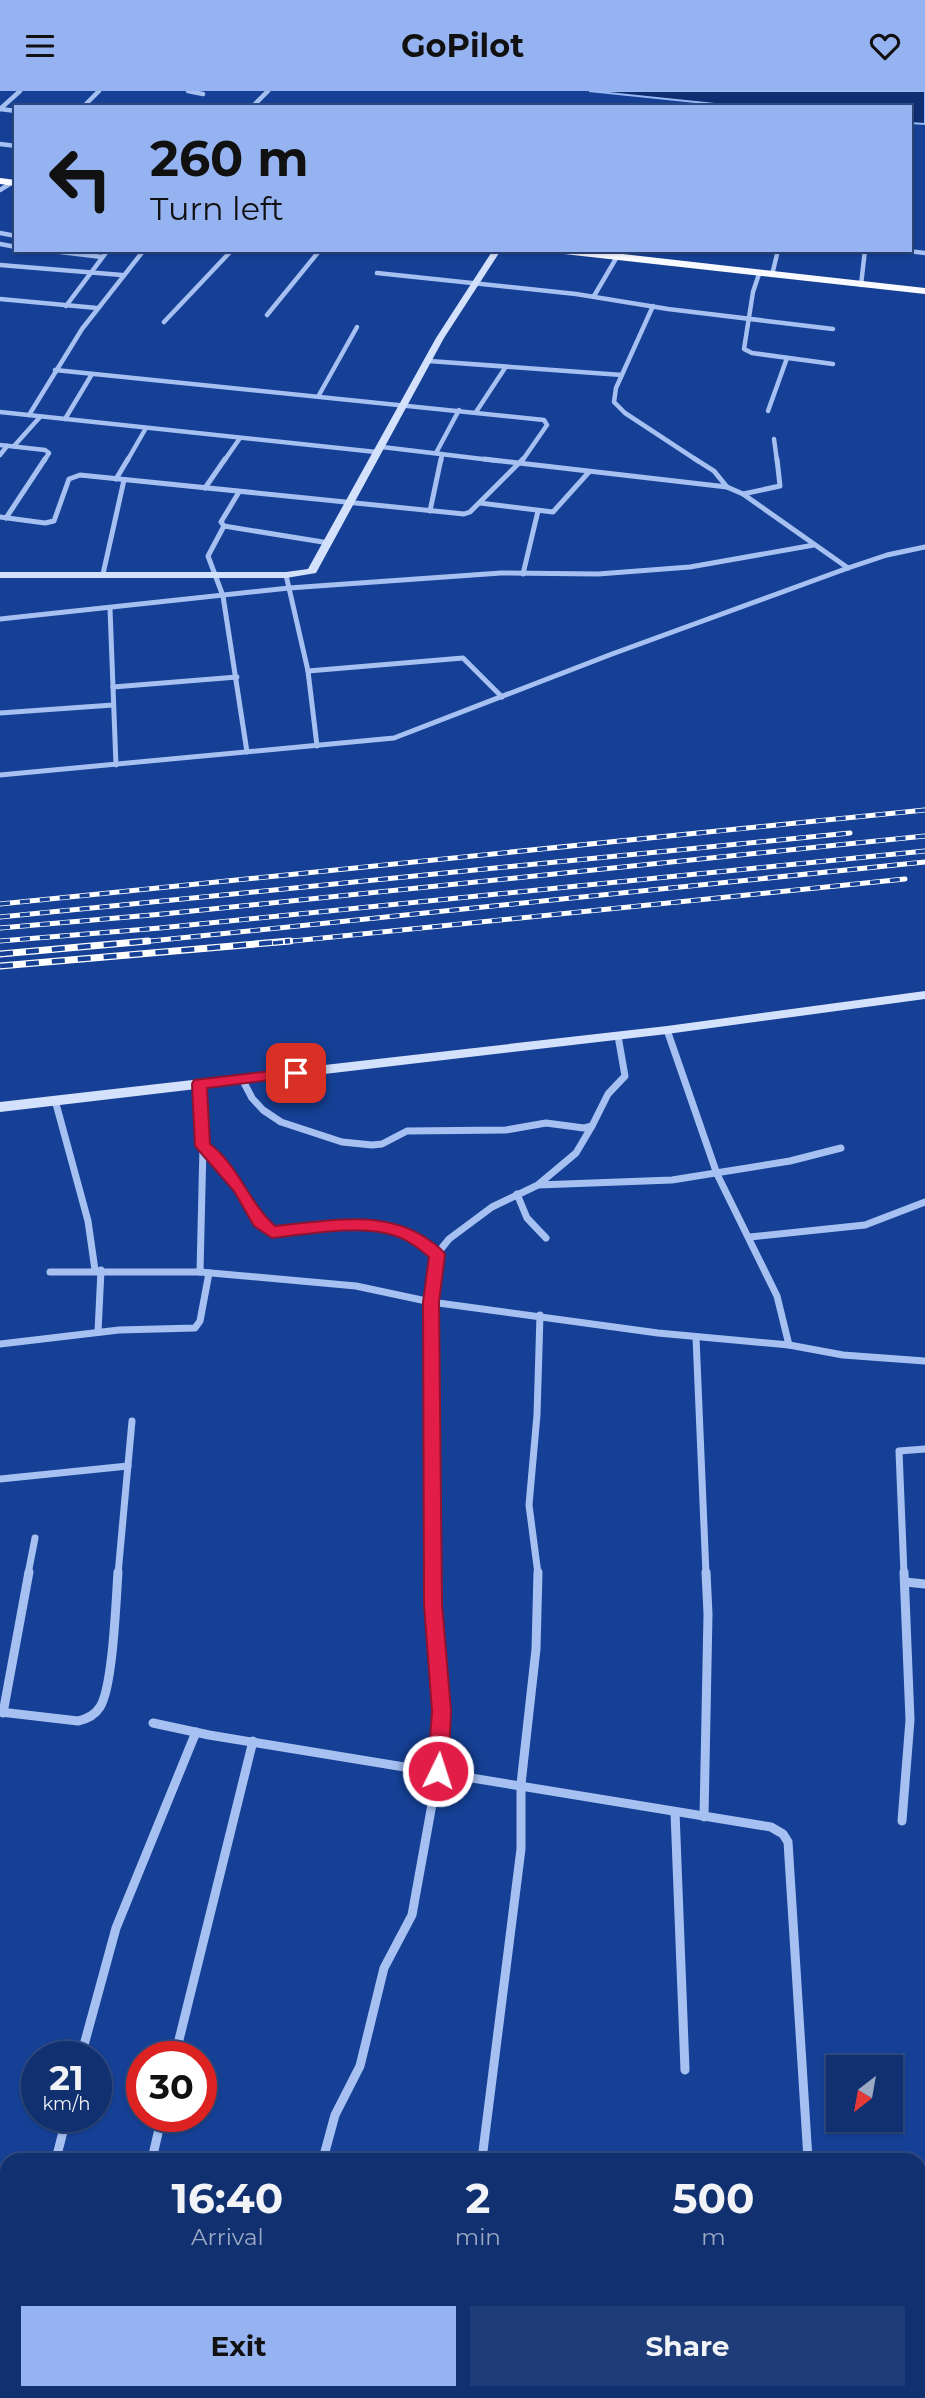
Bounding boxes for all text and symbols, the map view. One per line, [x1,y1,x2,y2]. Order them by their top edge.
text: GoPilot [401,26,524,65]
icon: menu [21,27,59,65]
icon: heart [866,27,904,65]
text: 260 m [150,129,309,188]
icon: left [35,133,126,224]
text: Turn left [150,189,284,228]
pin [266,1043,326,1103]
icon: arrive [277,1054,315,1092]
position arrow [401,1734,475,1808]
speed limit sign: 30 [126,2041,217,2132]
north arrow [826,2055,903,2131]
map controls [826,2055,903,2132]
text: 21 [49,2056,84,2099]
text: km/h [42,2093,91,2115]
text: 16:40 [172,2172,283,2224]
text: 2 [465,2172,490,2224]
text: 500 [672,2172,754,2224]
text: Arrival [191,2223,264,2251]
text: min [455,2223,501,2251]
text: m [701,2223,726,2251]
button: Exit [21,2306,456,2386]
button: Share [470,2306,905,2386]

